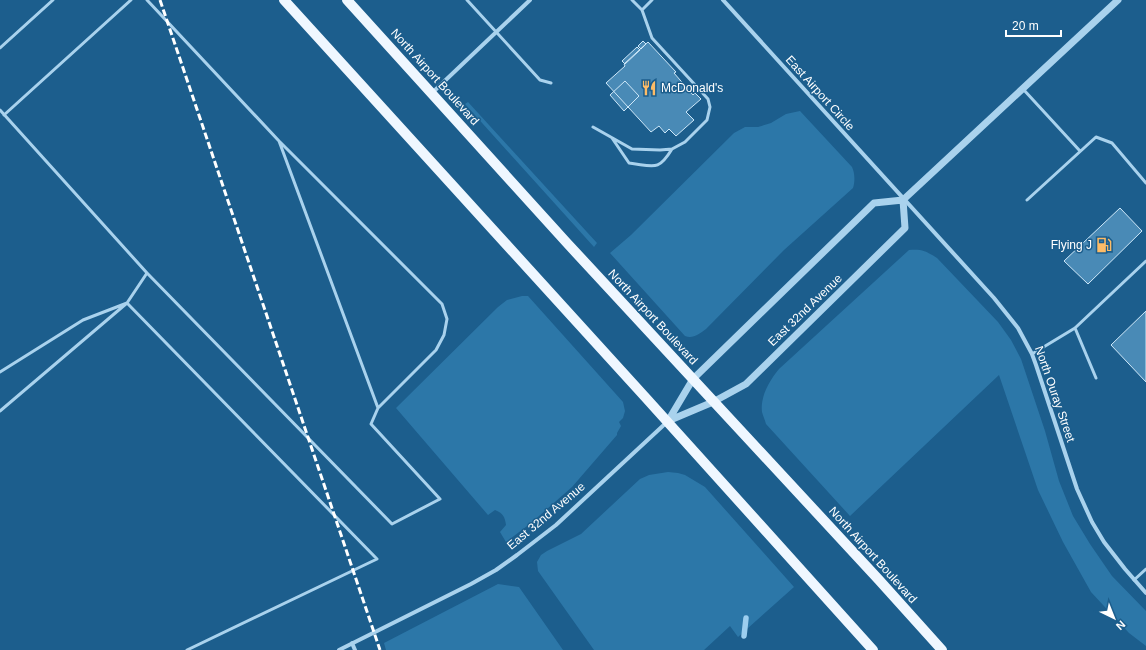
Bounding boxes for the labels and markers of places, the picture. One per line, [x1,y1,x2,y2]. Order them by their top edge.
restaurant icon: McDonald's [640,79,658,97]
place label: McDonald's [661,81,723,95]
fuel station icon: Flying J [1095,236,1113,254]
place label: Flying J [1051,238,1092,252]

